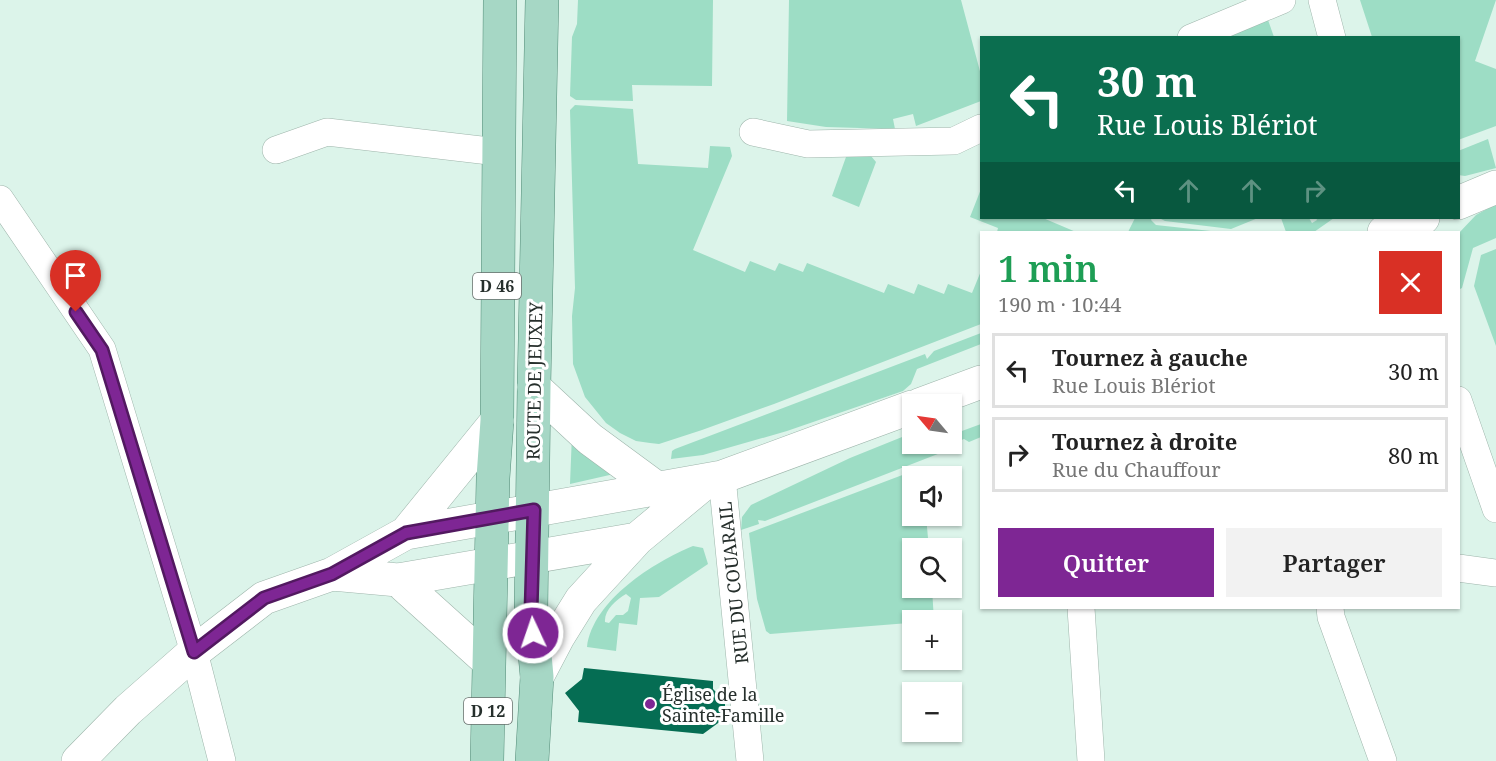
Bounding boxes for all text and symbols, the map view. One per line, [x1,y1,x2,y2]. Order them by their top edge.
text: 30 m [1097,52,1197,109]
icon: left [998,60,1076,138]
text: Rue Louis Blériot [1097,106,1318,143]
icon: left [1109,174,1142,207]
icon: ahead [1172,174,1205,207]
icon: ahead [1235,174,1268,207]
icon: right [1298,174,1331,207]
text: 1 min [998,244,1099,293]
pin [50,250,101,312]
button: close [1379,251,1442,314]
icon: arrive [59,259,92,292]
road number: D 46 [473,273,521,299]
text: 190 m · 10:44 [998,291,1121,318]
street label: ROUTE DE JEUXEY [521,301,547,460]
text: Tournez à gauche [1052,342,1248,372]
icon: left [1001,354,1034,387]
text: 30 m [1388,356,1439,386]
text: Rue Louis Blériot [1052,372,1215,399]
north arrow [902,394,962,454]
map controls [902,394,962,742]
text: Tournez à droite [1052,426,1237,456]
icon: right [1001,438,1034,471]
text: 80 m [1388,440,1439,470]
text: Rue du Chauffour [1052,456,1221,483]
button: sound [902,466,962,526]
street label: RUE DU COUARAIL [713,501,753,665]
button: Quitter [998,528,1214,597]
button: Partager [1226,528,1442,597]
button: search [902,538,962,598]
position arrow [501,601,565,665]
button: + [902,610,962,670]
place label: Église de la Sainte-Famille [662,682,784,727]
button: − [902,682,962,742]
marker: Église de la Sainte-Famille [643,697,657,711]
road number: D 12 [464,698,512,724]

